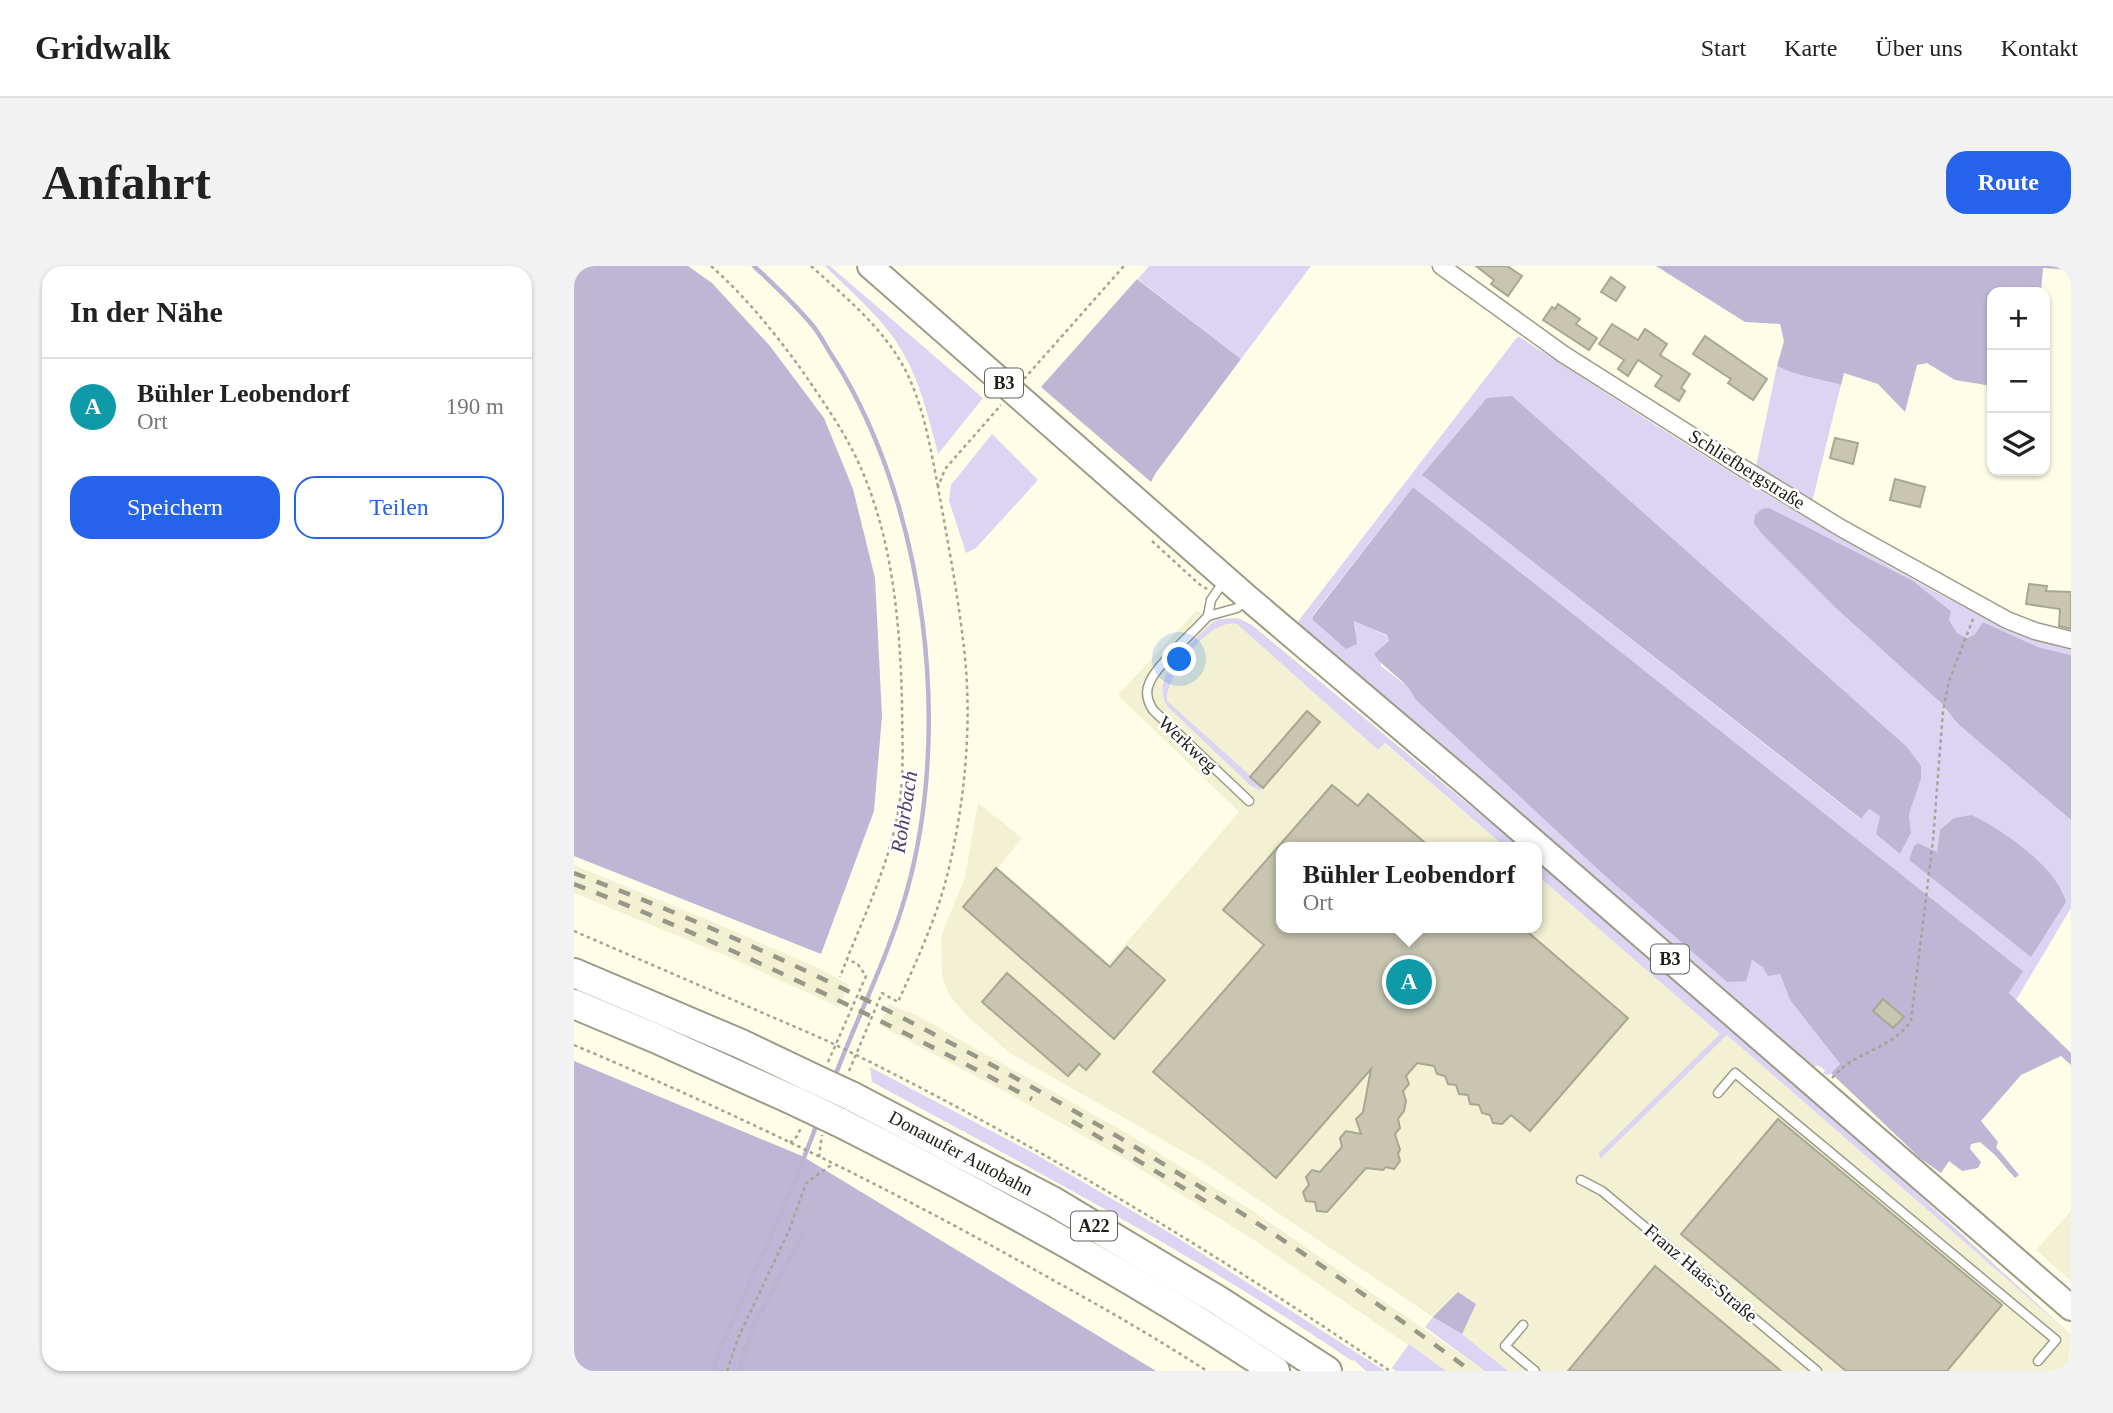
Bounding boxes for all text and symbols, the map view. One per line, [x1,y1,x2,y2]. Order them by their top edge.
text: Gridwalk [35,30,171,66]
text: Start [1701,35,1746,61]
text: Karte [1784,35,1837,61]
text: Über uns [1875,35,1963,61]
text: Kontakt [2001,35,2078,61]
button: Route [1946,151,2071,214]
text: Anfahrt [42,155,211,210]
map controls [1987,287,2050,476]
button: + [1987,287,2050,350]
text: In der Nähe [70,295,223,328]
button: − [1987,350,2050,413]
road number: B3 [985,369,1023,398]
text: Bühler Leobendorf [137,379,350,408]
text: A [85,394,101,419]
text: 190 m [446,394,504,419]
text: Ort [137,409,168,434]
button: layers [1987,413,2050,476]
street label: Schliefbergstraße [1685,425,1809,513]
button: Speichern [70,476,280,539]
button: Teilen [294,476,504,539]
your location [1162,642,1196,676]
street label: Werkweg [1154,712,1222,777]
water label: Rohrbach [886,769,922,856]
popup [1276,842,1542,933]
text: Bühler Leobendorf [1303,860,1515,889]
text: Ort [1303,890,1333,915]
road number: B3 [1651,944,1689,974]
pin: A [1386,956,1432,1008]
street label: Donauufer Autobahn [885,1106,1037,1200]
road number: A22 [1071,1211,1117,1240]
street label: Franz Haas-Straße [1640,1220,1762,1326]

